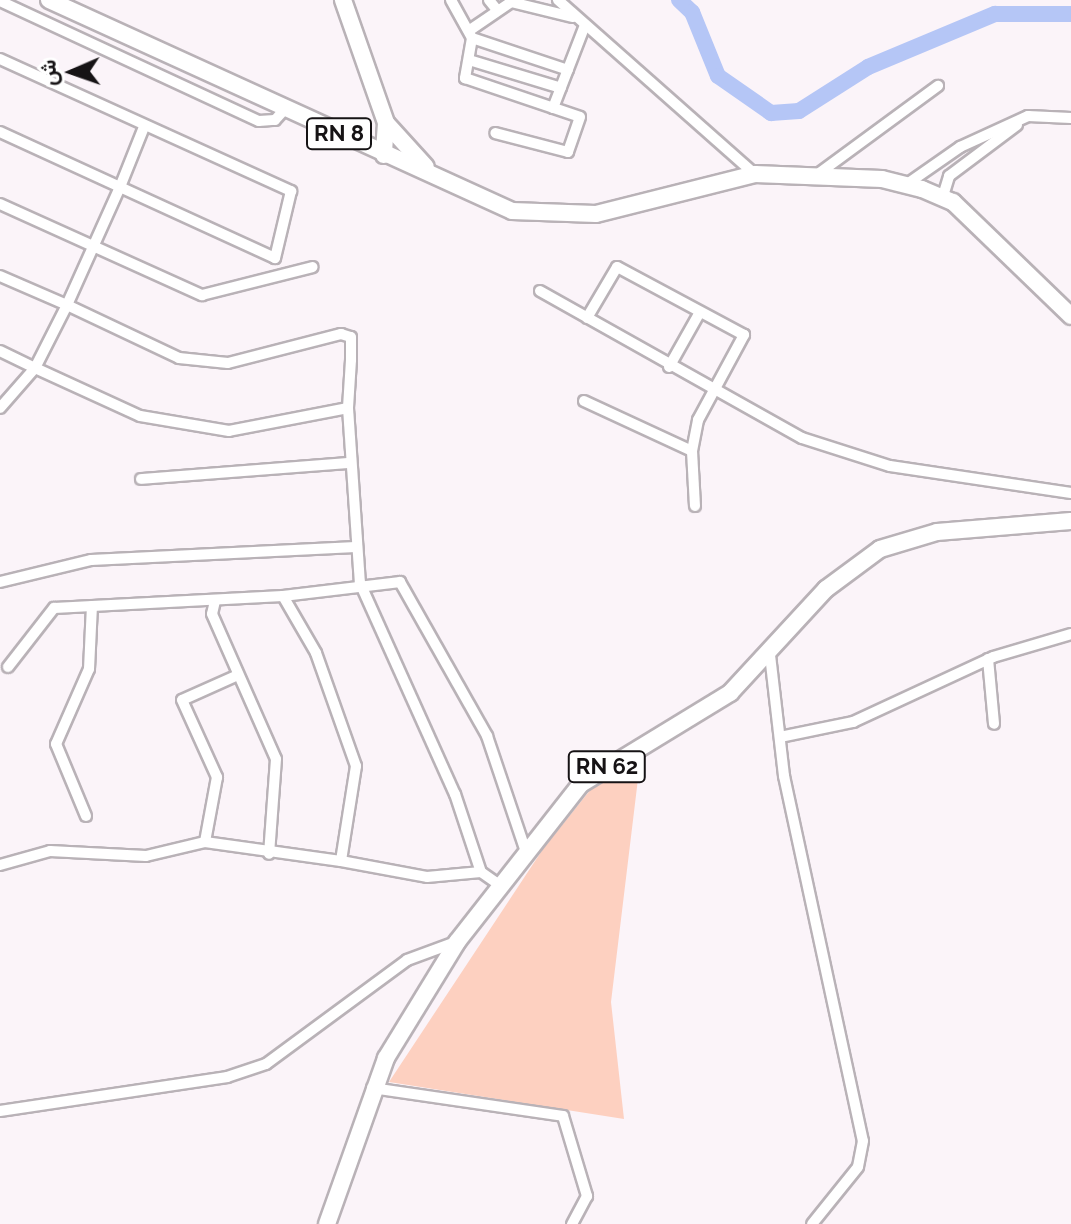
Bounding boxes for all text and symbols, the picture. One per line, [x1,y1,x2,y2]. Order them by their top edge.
north arrow [32,32,112,112]
text: ش [35,59,61,87]
road number: RN 8 [305,116,373,152]
road number: RN 62 [567,749,647,785]

